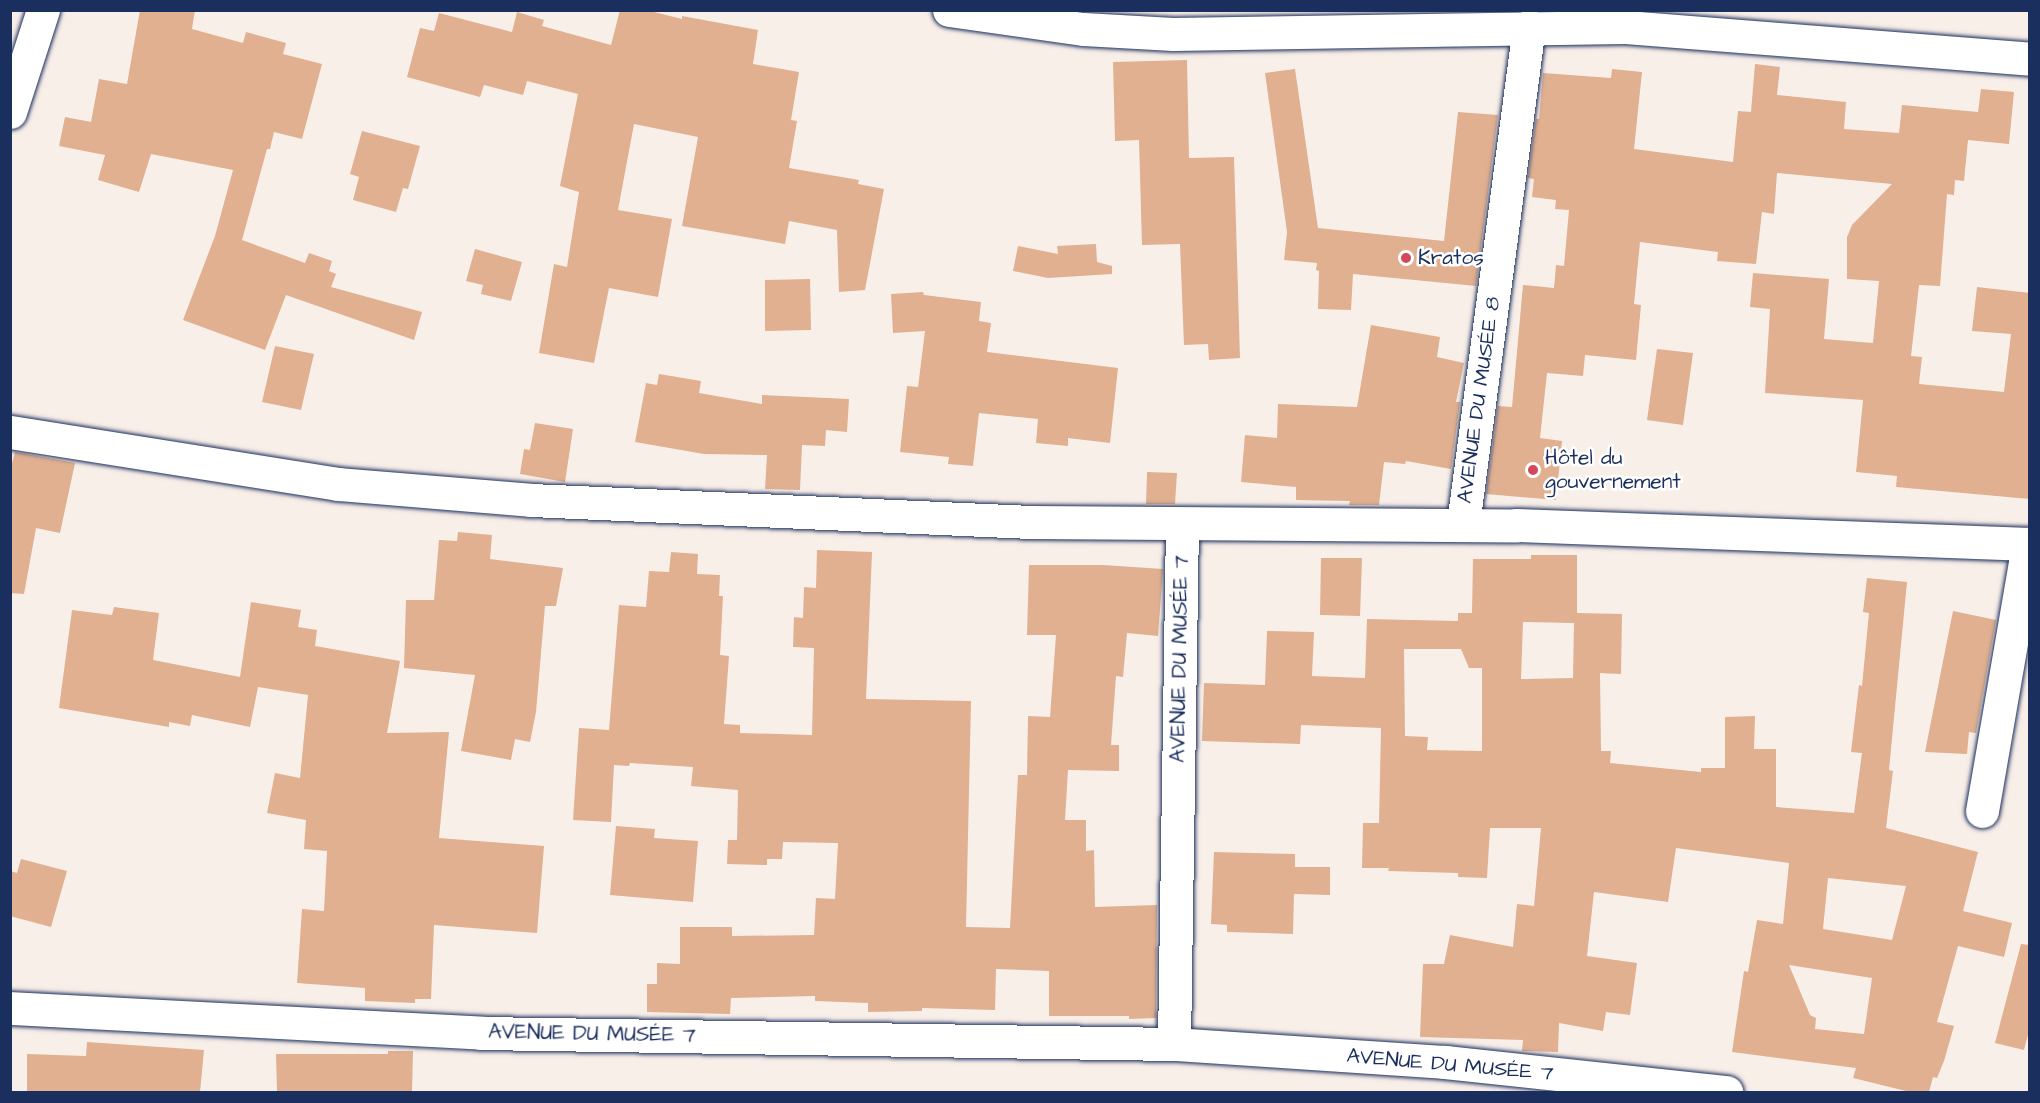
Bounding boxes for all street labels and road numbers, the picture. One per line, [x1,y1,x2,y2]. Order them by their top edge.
street label: AVENUE DU MUSÉE 8 [1452,295,1506,505]
street label: AVENUE DU MUSÉE 7 [1166,555,1194,763]
street label: AVENUE DU MUSÉE 7 [488,1020,696,1048]
street label: AVENUE DU MUSÉE 7 [1346,1043,1554,1087]

